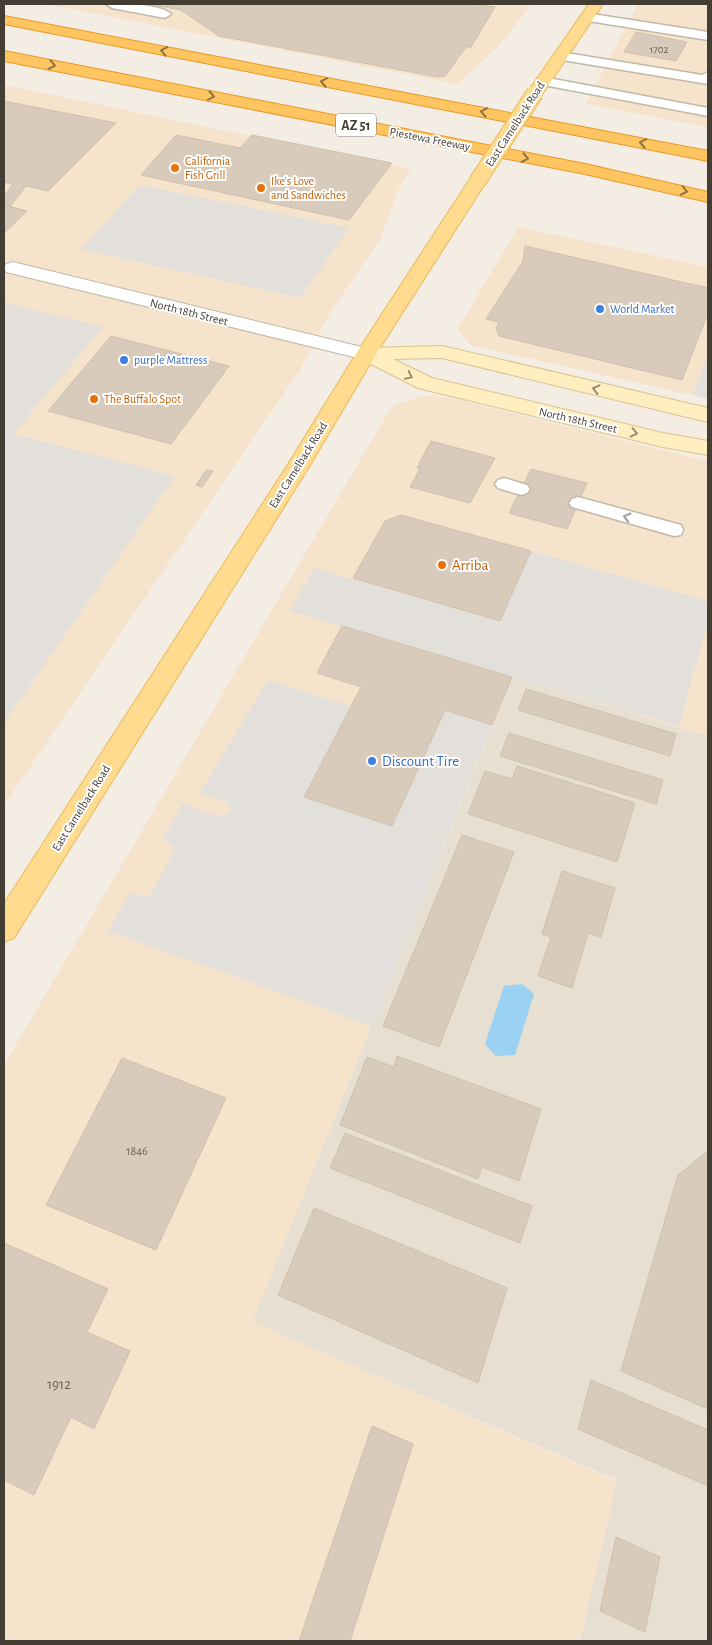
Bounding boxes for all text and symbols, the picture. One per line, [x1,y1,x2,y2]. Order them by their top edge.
house number: 1702 [649,44,669,55]
one-way arrow [160,46,169,57]
one-way arrow [47,59,56,70]
one-way arrow [320,77,328,87]
street label: East Camelback Road [483,79,547,169]
one-way arrow [207,91,215,101]
one-way arrow [479,108,488,118]
road number: AZ 51 [336,114,376,136]
street label: Piestewa Freeway [388,125,471,154]
one-way arrow [639,138,648,149]
one-way arrow [521,152,530,162]
place label: California Fish Grill [185,155,231,181]
marker: California Fish Grill [169,162,181,174]
place label: Ike's Love and Sandwiches [271,175,346,201]
marker: Ike's Love and Sandwiches [255,182,267,194]
one-way arrow [680,185,689,196]
street label: North 18th Street [149,297,229,328]
marker: World Market [594,303,606,315]
place label: World Market [610,303,674,315]
marker: purple Mattress [118,354,130,366]
place label: purple Mattress [134,354,207,366]
one-way arrow [404,370,413,380]
one-way arrow [592,384,601,395]
marker: The Buffalo Spot [88,393,100,405]
place label: The Buffalo Spot [104,393,181,405]
street label: North 18th Street [538,405,618,435]
street label: East Camelback Road [267,420,329,510]
one-way arrow [630,427,639,438]
one-way arrow [623,512,631,523]
place label: Arriba [452,558,489,573]
marker: Arriba [436,559,448,571]
place label: Discount Tire [382,754,459,769]
marker: Discount Tire [366,755,378,767]
street label: East Camelback Road [50,763,112,853]
house number: 1846 [126,1145,148,1157]
house number: 1912 [47,1377,71,1392]

